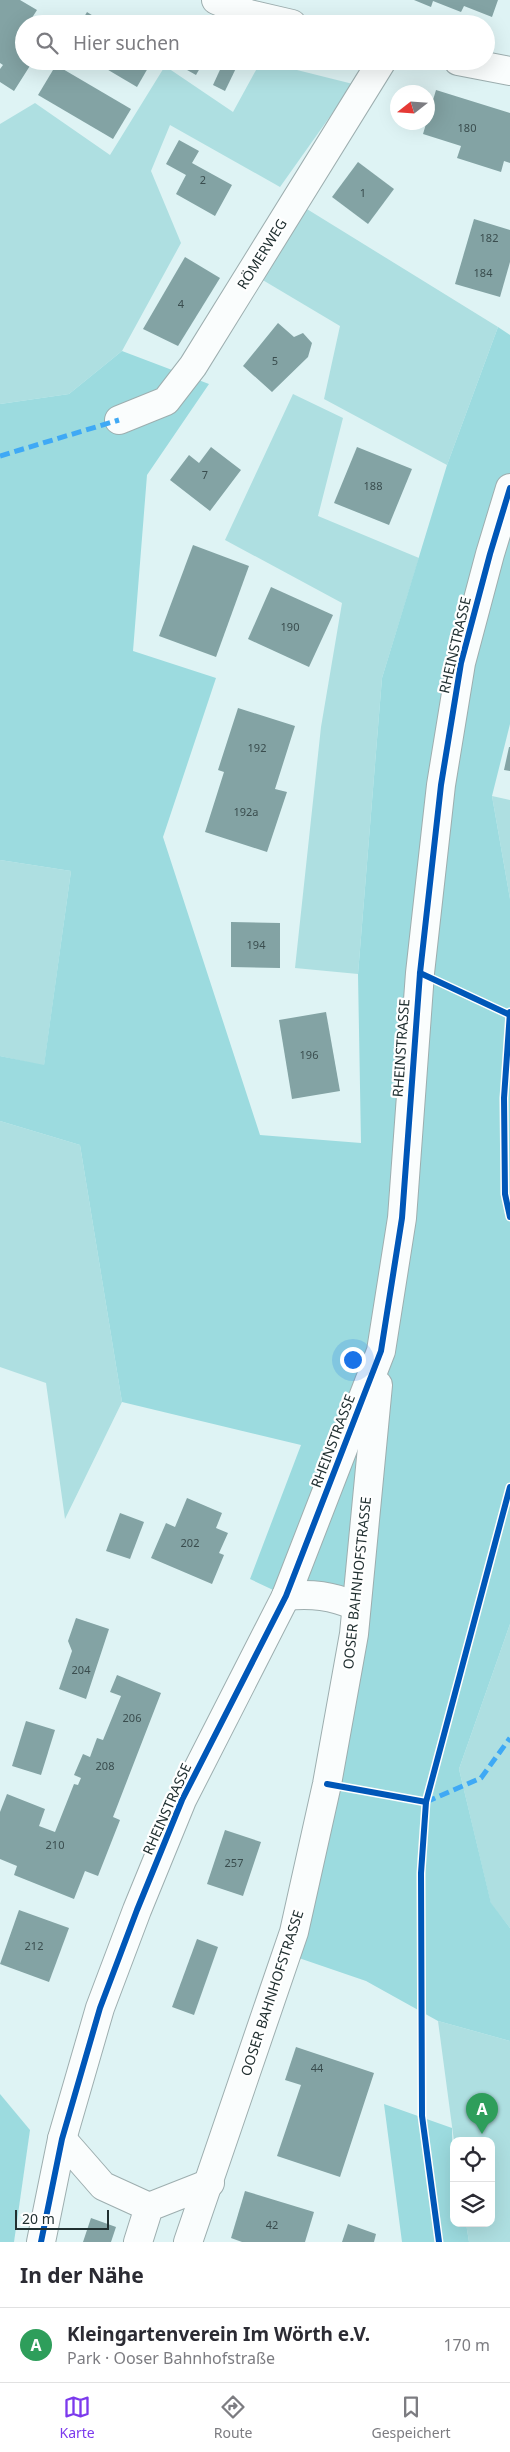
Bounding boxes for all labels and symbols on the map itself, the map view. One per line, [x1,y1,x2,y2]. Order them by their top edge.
north arrow [390,85,435,130]
house number: 180 [458,120,476,135]
house number: 2 [200,172,206,187]
house number: 1 [360,185,366,200]
street label: RÖMERWEG [232,215,291,293]
house number: 182 [480,230,498,245]
house number: 184 [474,265,493,280]
house number: 4 [178,296,185,311]
house number: 5 [272,353,278,368]
house number: 7 [202,467,208,482]
house number: 188 [364,478,382,493]
street label: RHEINSTRASSE [434,595,475,695]
house number: 190 [281,619,299,634]
house number: 192 [248,740,266,755]
house number: 192a [233,804,259,819]
house number: 194 [247,937,266,952]
street label: RHEINSTRASSE [388,998,413,1098]
house number: 196 [300,1047,318,1062]
your location [340,1347,366,1373]
street label: RHEINSTRASSE [306,1391,359,1490]
street label: OOSER BAHNHOFSTRASSE [338,1496,375,1670]
house number: 202 [181,1535,199,1550]
house number: 204 [72,1662,91,1677]
house number: 206 [123,1710,141,1725]
house number: 208 [96,1758,114,1773]
street label: RHEINSTRASSE [138,1760,195,1858]
house number: 210 [46,1837,64,1852]
house number: 257 [225,1855,243,1870]
street label: OOSER BAHNHOFSTRASSE [236,1907,307,2078]
house number: 212 [25,1938,43,1953]
house number: 44 [311,2060,324,2075]
pin: A [466,2093,498,2134]
scale bar [15,2207,109,2230]
house number: 42 [266,2217,278,2232]

